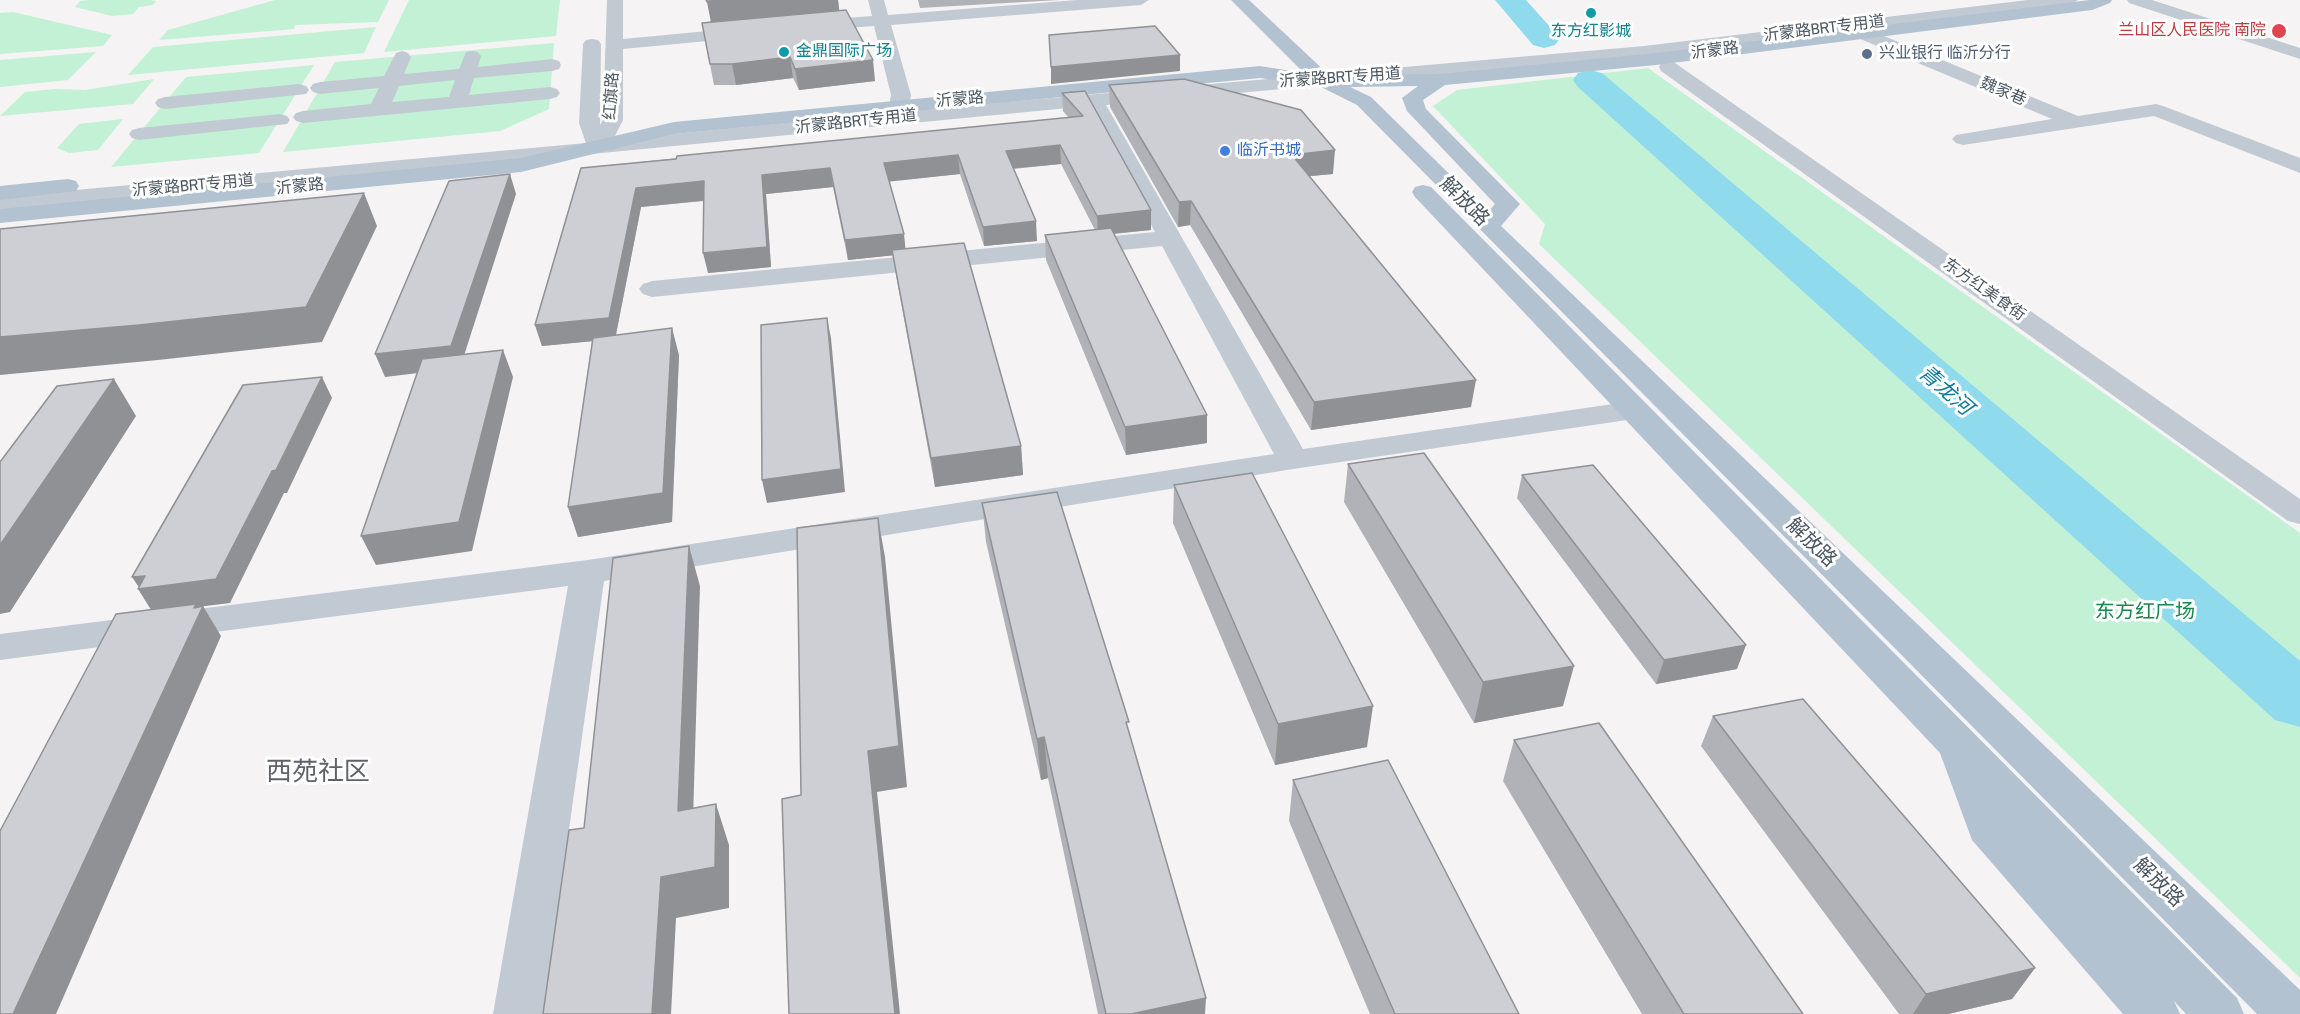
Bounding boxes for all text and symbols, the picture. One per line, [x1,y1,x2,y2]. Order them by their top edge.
marker: 东方红影城 [1584,6,1598,20]
street label: 沂蒙路BRT专用道 [1762,12,1886,46]
place label: 兰山区人民医院 南院 [2118,21,2266,41]
place label: 东方红影城 [1551,22,1631,42]
marker: 兰山区人民医院 南院 [2270,22,2288,40]
street label: 沂蒙路 [1690,39,1740,63]
place label: 金鼎国际广场 [796,42,892,62]
place label: 兴业银行 临沂分行 [1879,44,2011,64]
marker: 金鼎国际广场 [777,45,791,59]
marker: 兴业银行 临沂分行 [1860,47,1874,61]
street label: 沂蒙路BRT专用道 [1278,64,1402,92]
street label: 红旗路 [601,71,623,121]
street label: 魏家巷 [1977,74,2029,110]
street label: 沂蒙路 [935,88,985,112]
street label: 沂蒙路BRT专用道 [794,106,918,138]
place label: 临沂书城 [1237,141,1301,161]
marker: 临沂书城 [1218,144,1232,158]
street label: 沂蒙路BRT专用道 [131,171,255,201]
street label: 解放路 [1434,172,1494,232]
street label: 沂蒙路 [275,175,325,199]
street label: 东方红美食街 [1939,255,2029,325]
water label: 青龙河 [1913,361,1977,421]
street label: 解放路 [1781,514,1841,572]
park label: 东方红广场 [2095,601,2195,625]
district label: 西苑社区 [266,757,370,789]
street label: 解放路 [2128,854,2188,912]

